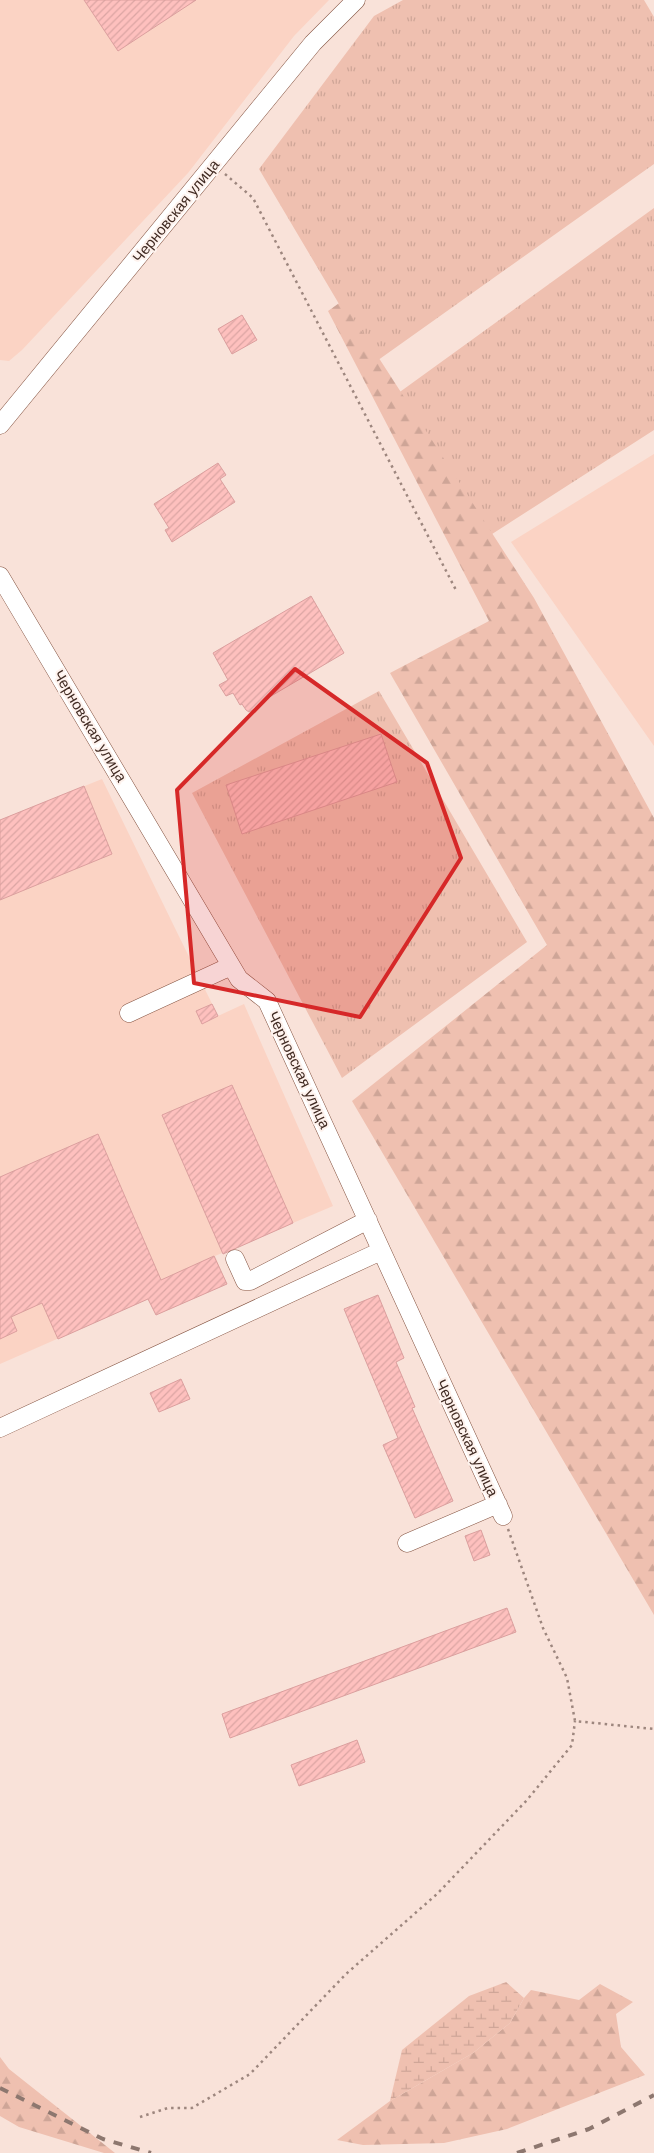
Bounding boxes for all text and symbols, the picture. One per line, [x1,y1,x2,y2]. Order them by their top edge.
street label: Черновская улица [129,155,223,266]
street label: Черновская улица [50,667,131,785]
street label: Черновская улица [265,1008,334,1132]
street label: Черновская улица [433,1376,502,1500]

